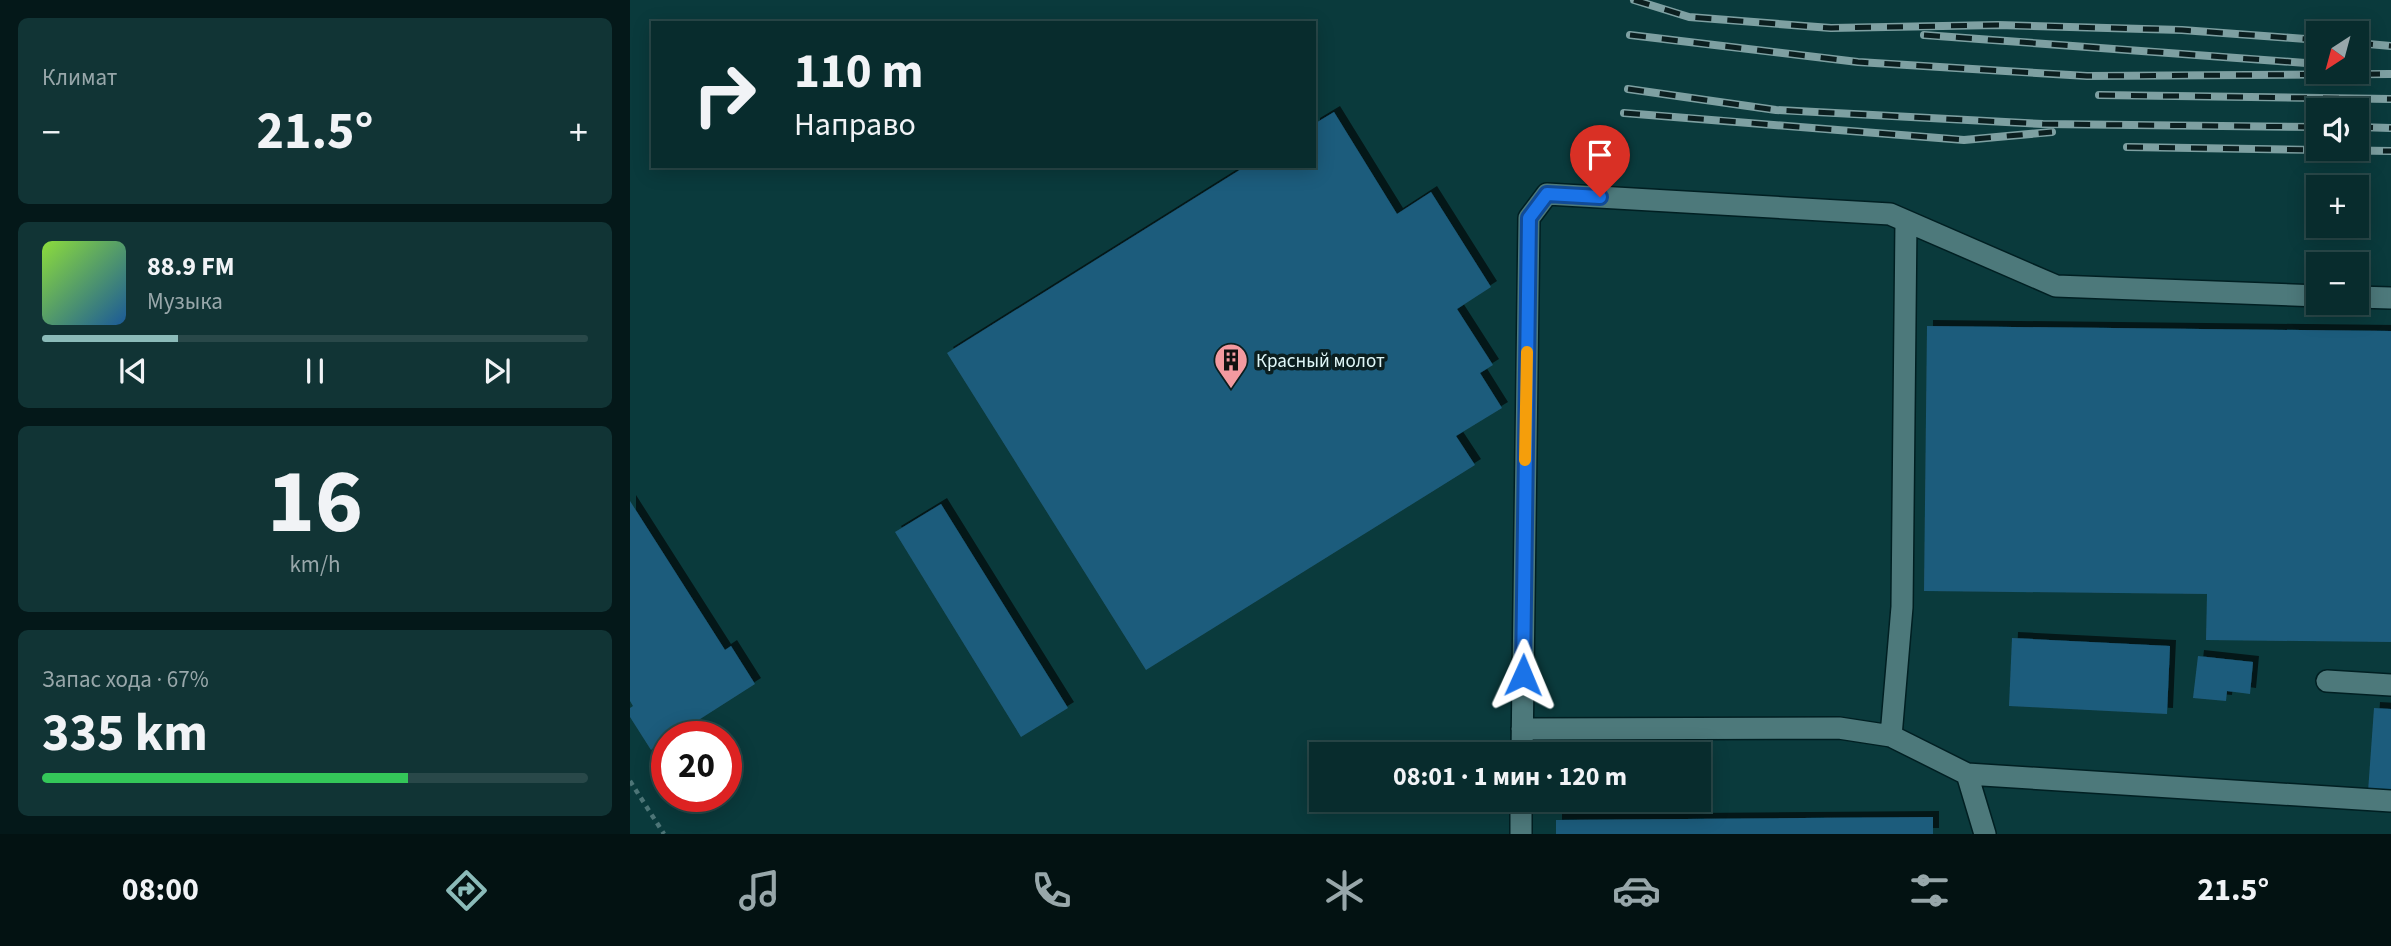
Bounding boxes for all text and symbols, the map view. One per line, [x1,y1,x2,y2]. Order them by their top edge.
north arrow [2306,21,2370,84]
map controls [2306,21,2369,315]
text: 110 m [794,37,923,107]
icon: right [679,49,770,140]
text: Климат [42,61,117,94]
text: 21.5° [257,95,373,169]
button: sound [2306,98,2369,161]
text: Направо [794,102,916,148]
text: − [42,106,61,160]
text: + [569,106,588,160]
pin [1570,125,1630,197]
icon: arrive [1581,136,1619,174]
button: + [2306,175,2369,238]
text: 88.9 FM [147,248,235,285]
button: − [2306,252,2369,315]
text: Музыка [147,285,223,318]
building icon: Красный молот [1212,341,1250,390]
place label: Красный молот [1256,348,1385,375]
icon: previous [114,352,152,390]
icon: pause [296,352,334,390]
icon: next [478,352,516,390]
text: 16 [267,438,363,567]
text: km/h [289,548,341,581]
position arrow [1486,638,1560,712]
text: Запас хода · 67% [42,663,209,696]
text: 335 km [42,697,208,771]
speed limit sign: 20 [651,721,742,812]
text: 08:01 · 1 мин · 120 m [1393,758,1627,795]
icon: directions [442,866,491,915]
icon: music [735,866,784,915]
icon: phone [1027,866,1076,915]
icon: climate [1320,866,1369,915]
icon: car [1612,866,1661,915]
icon: filters [1905,866,1954,915]
text: 08:00 [122,867,199,913]
text: 21.5° [2197,867,2269,913]

